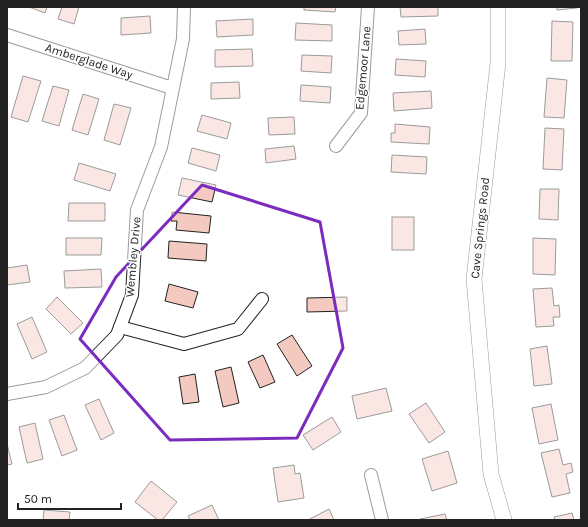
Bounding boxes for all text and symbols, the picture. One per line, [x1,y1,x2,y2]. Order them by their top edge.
street label: Edgemoor Lane [352,26,374,110]
street label: Amberglade Way [44,40,135,82]
street label: Cave Springs Road [468,177,492,279]
street label: Wembley Drive [123,216,143,298]
scale bar [18,485,121,511]
text: 50 m [24,492,52,506]

